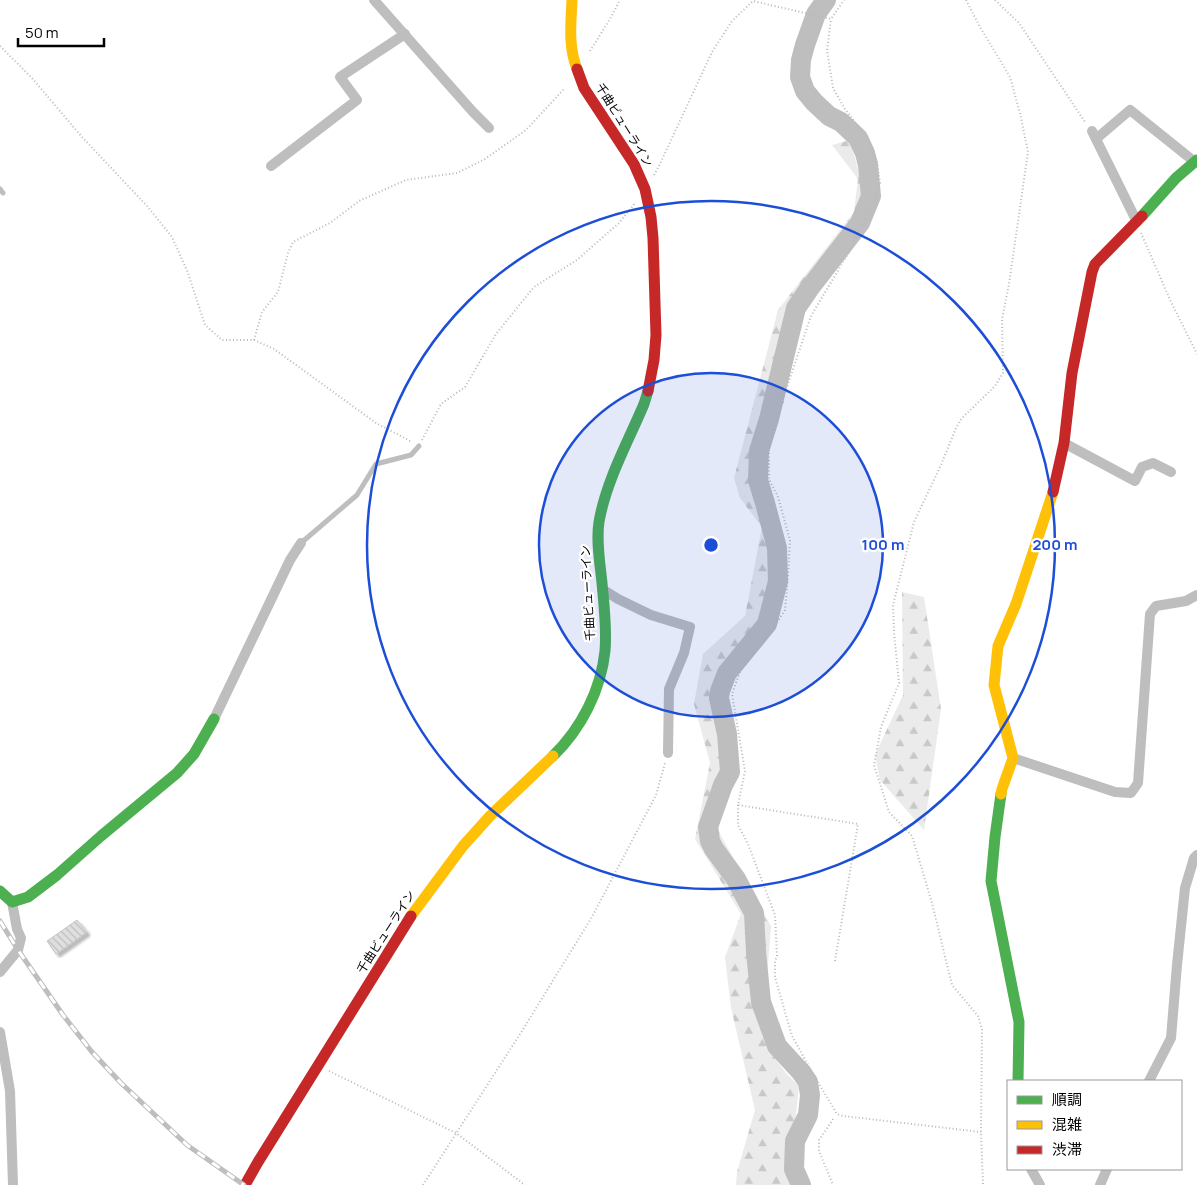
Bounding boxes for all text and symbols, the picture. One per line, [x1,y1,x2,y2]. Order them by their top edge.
scale bar [18,15,104,47]
text: 50 m [25,22,59,43]
street label: 千曲ビューライン [592,80,657,170]
text: 100 m [862,534,904,555]
text: 200 m [1032,534,1078,555]
centre of rings [702,536,720,554]
street label: 千曲ビューライン [576,545,599,641]
street label: 千曲ビューライン [352,887,419,977]
legend [1007,1080,1182,1170]
text: 順調 [1052,1089,1082,1110]
text: 混雑 [1052,1114,1082,1135]
text: 渋滞 [1052,1139,1082,1160]

